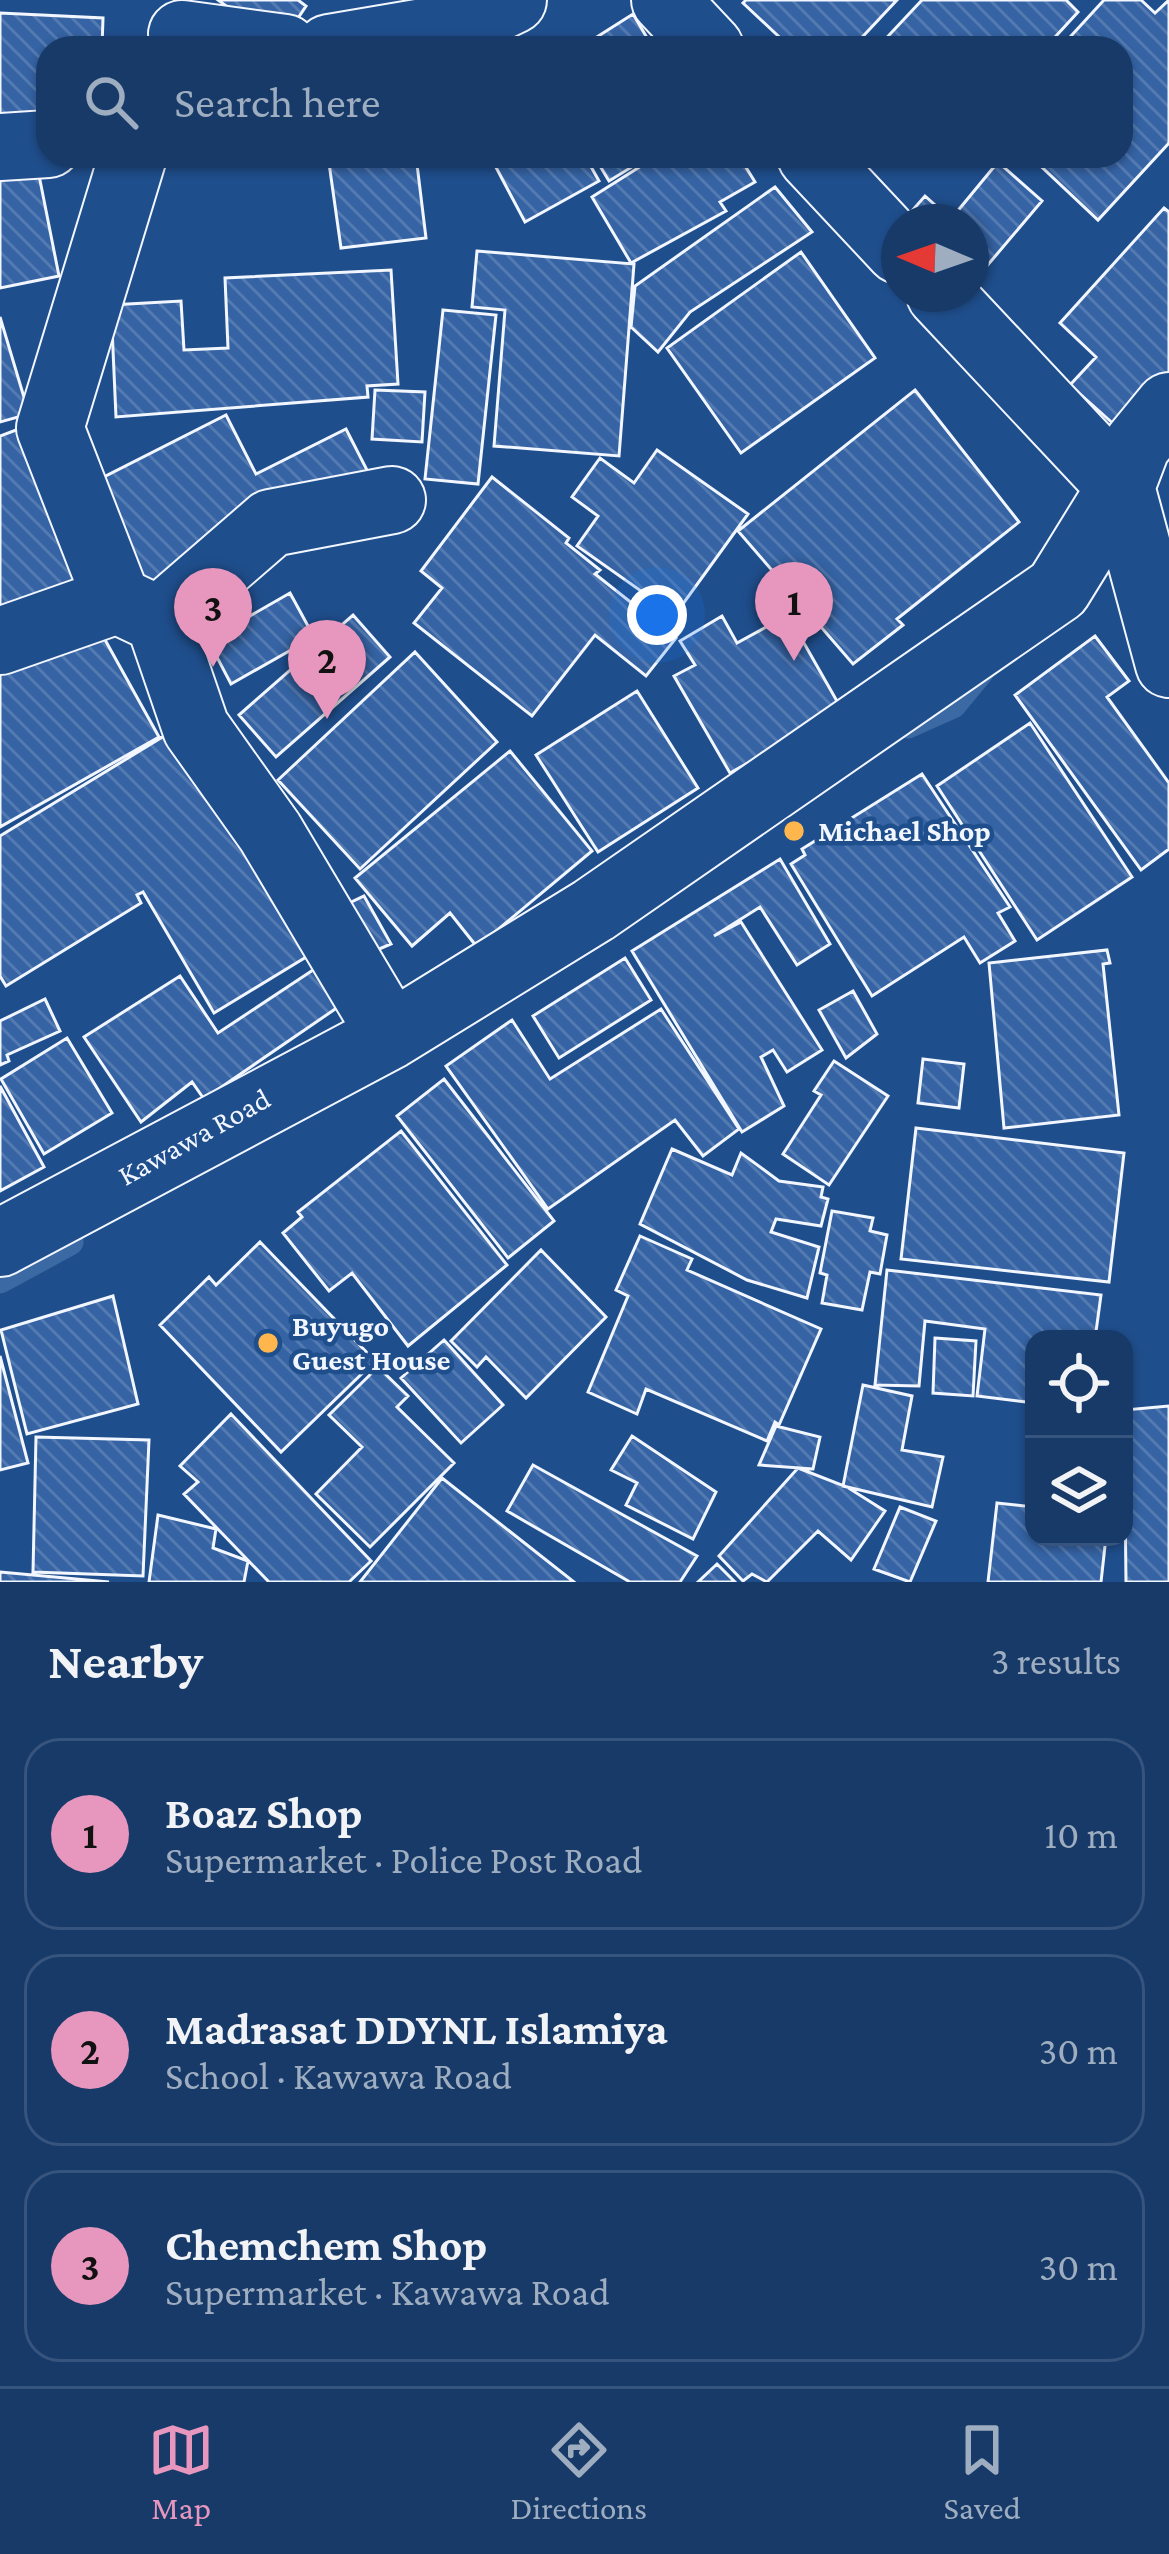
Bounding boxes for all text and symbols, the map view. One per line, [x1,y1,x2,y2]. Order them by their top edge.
search box [36,36,1133,168]
icon: search [78,69,144,135]
text: Search here [174,77,381,127]
north arrow [881,204,989,312]
pin: 1 [755,562,833,661]
pin: 3 [174,568,252,667]
your location [627,585,687,645]
pin: 2 [288,620,366,719]
place label: Michael Shop [818,814,991,847]
marker: Michael Shop [781,818,807,844]
street label: Kawawa Road [112,1081,276,1192]
place label: Buyugo Guest House [292,1309,451,1376]
marker: Buyugo Guest House [255,1330,281,1356]
map controls [1025,1330,1133,1546]
button: locate [1025,1330,1133,1438]
button: layers [1025,1438,1133,1546]
text: Nearby [48,1632,203,1689]
text: 3 results [991,1639,1121,1682]
text: Boaz Shop [165,1788,363,1838]
text: 1 [83,1813,97,1856]
text: 10 m [1044,1813,1118,1856]
text: Supermarket · Police Post Road [165,1838,643,1881]
text: Madrasat DDYNL Islamiya [165,2004,668,2054]
text: 2 [80,2029,100,2072]
text: 30 m [1039,2029,1118,2072]
text: School · Kawawa Road [165,2054,512,2097]
text: Chemchem Shop [165,2220,487,2270]
text: 3 [80,2245,100,2288]
text: 30 m [1039,2245,1118,2288]
text: Supermarket · Kawawa Road [165,2270,610,2313]
tab: Map [148,2417,214,2526]
tab: Directions [511,2417,647,2526]
tab: Saved [943,2417,1021,2526]

